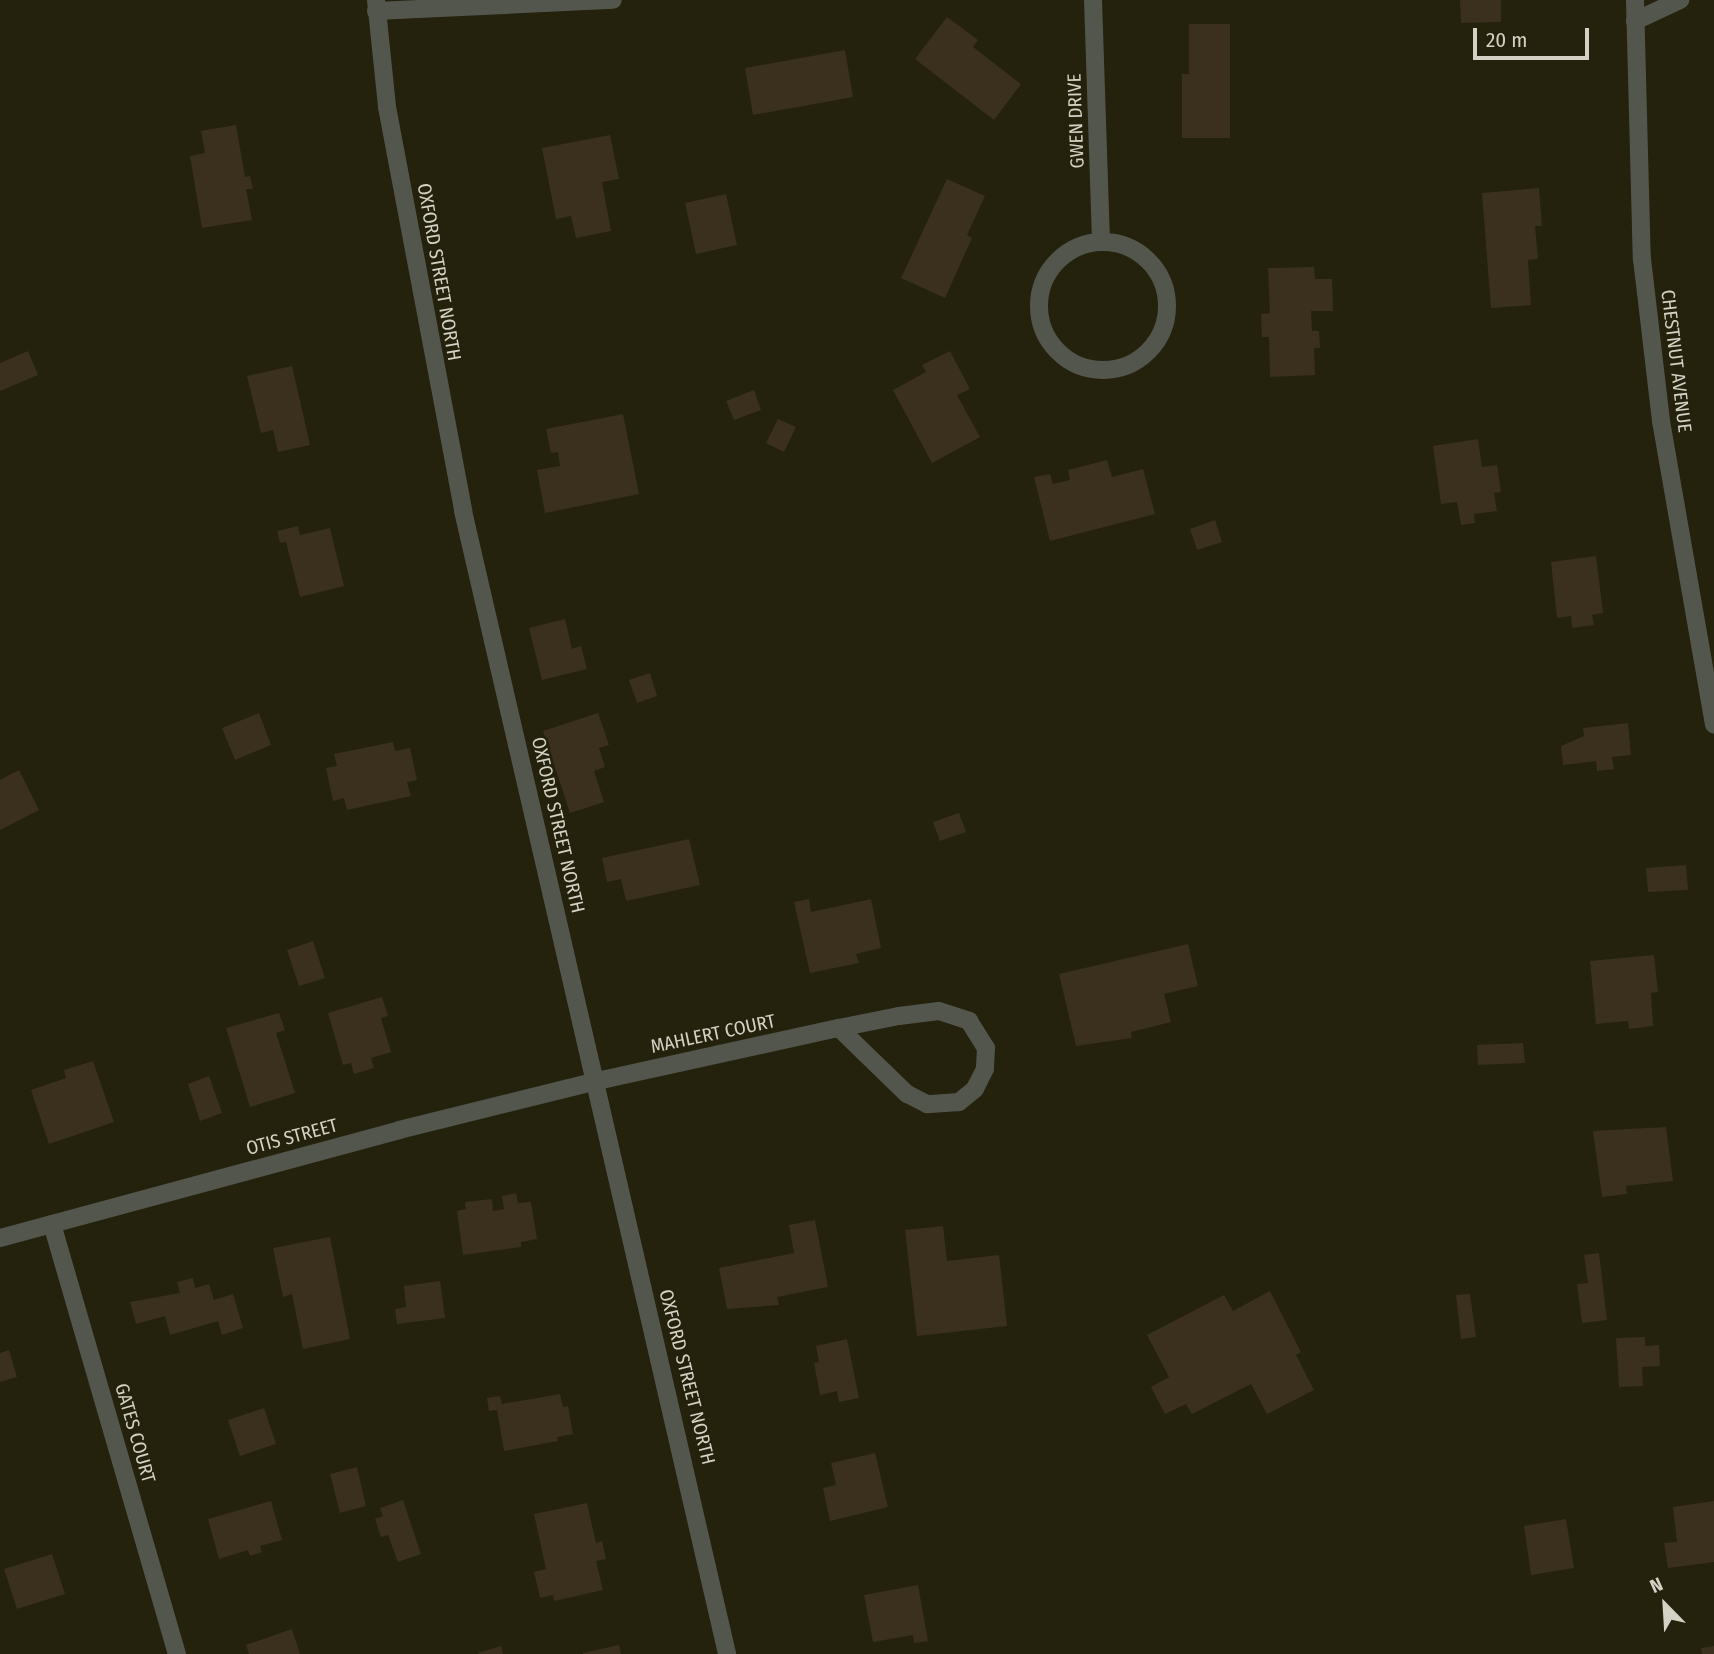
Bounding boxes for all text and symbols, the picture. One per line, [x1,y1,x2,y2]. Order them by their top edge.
scale bar [1476,14,1592,58]
text: 20 m [1486,27,1527,53]
street label: GWEN DRIVE [1063,73,1089,169]
street label: OXFORD STREET NORTH [412,182,466,362]
street label: CHESTNUT AVENUE [1656,288,1696,434]
street label: OXFORD STREET NORTH [527,735,589,915]
street label: MAHLERT COURT [649,1010,777,1058]
street label: OTIS STREET [244,1114,340,1160]
street label: OXFORD STREET NORTH [654,1287,720,1467]
street label: GATES COURT [110,1381,160,1485]
north arrow [1630,1570,1700,1640]
text: N [1646,1573,1666,1598]

